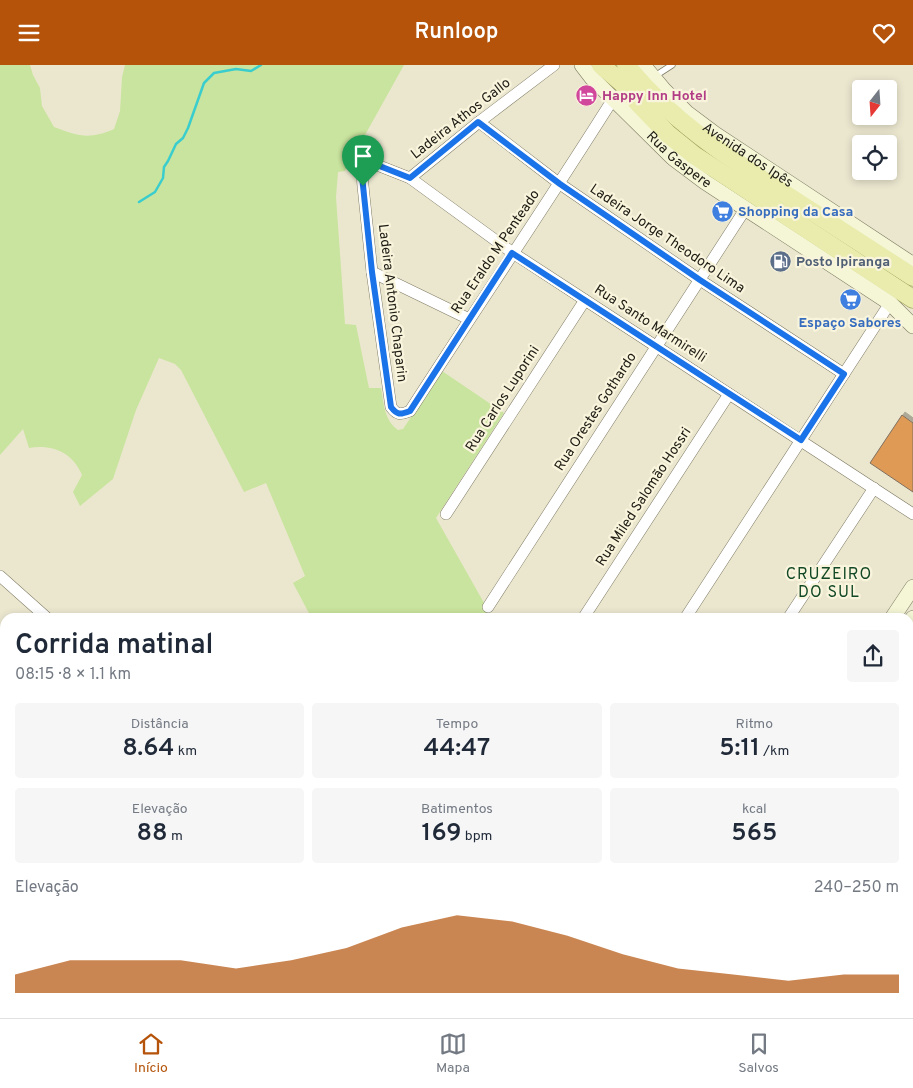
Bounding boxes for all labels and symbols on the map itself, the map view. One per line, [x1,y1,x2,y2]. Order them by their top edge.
street label: Ladeira Athos Gallo [408,75,514,163]
north arrow [852,80,898,125]
hotel icon: Happy Inn Hotel [574,84,598,108]
place label: Happy Inn Hotel [602,88,707,105]
street label: Avenida dos Ipês [699,119,796,191]
street label: Rua Gaspere [643,128,714,192]
pin [342,135,384,186]
street label: Ladeira Jorge Theodoro Lima [586,181,748,297]
street label: Rua Eraldo M Penteado [448,187,544,317]
supermarket icon: Shopping da Casa [710,200,734,224]
place label: Shopping da Casa [738,204,853,221]
street label: Ladeira Antonio Chaparin [374,223,410,383]
fuel station icon: Posto Ipiranga [768,250,792,274]
place label: Posto Ipiranga [796,254,890,271]
street label: Rua Santo Marmirelli [591,281,709,367]
supermarket icon: Espaço Sabores [838,288,862,312]
place label: Espaço Sabores [799,315,901,332]
street label: Rua Carlos Luporini [462,343,544,455]
street label: Rua Orestes Gothardo [551,349,641,474]
street label: Rua Miled Salomão Hossri [593,424,695,570]
district label: CRUZEIRO DO SUL [786,565,872,603]

